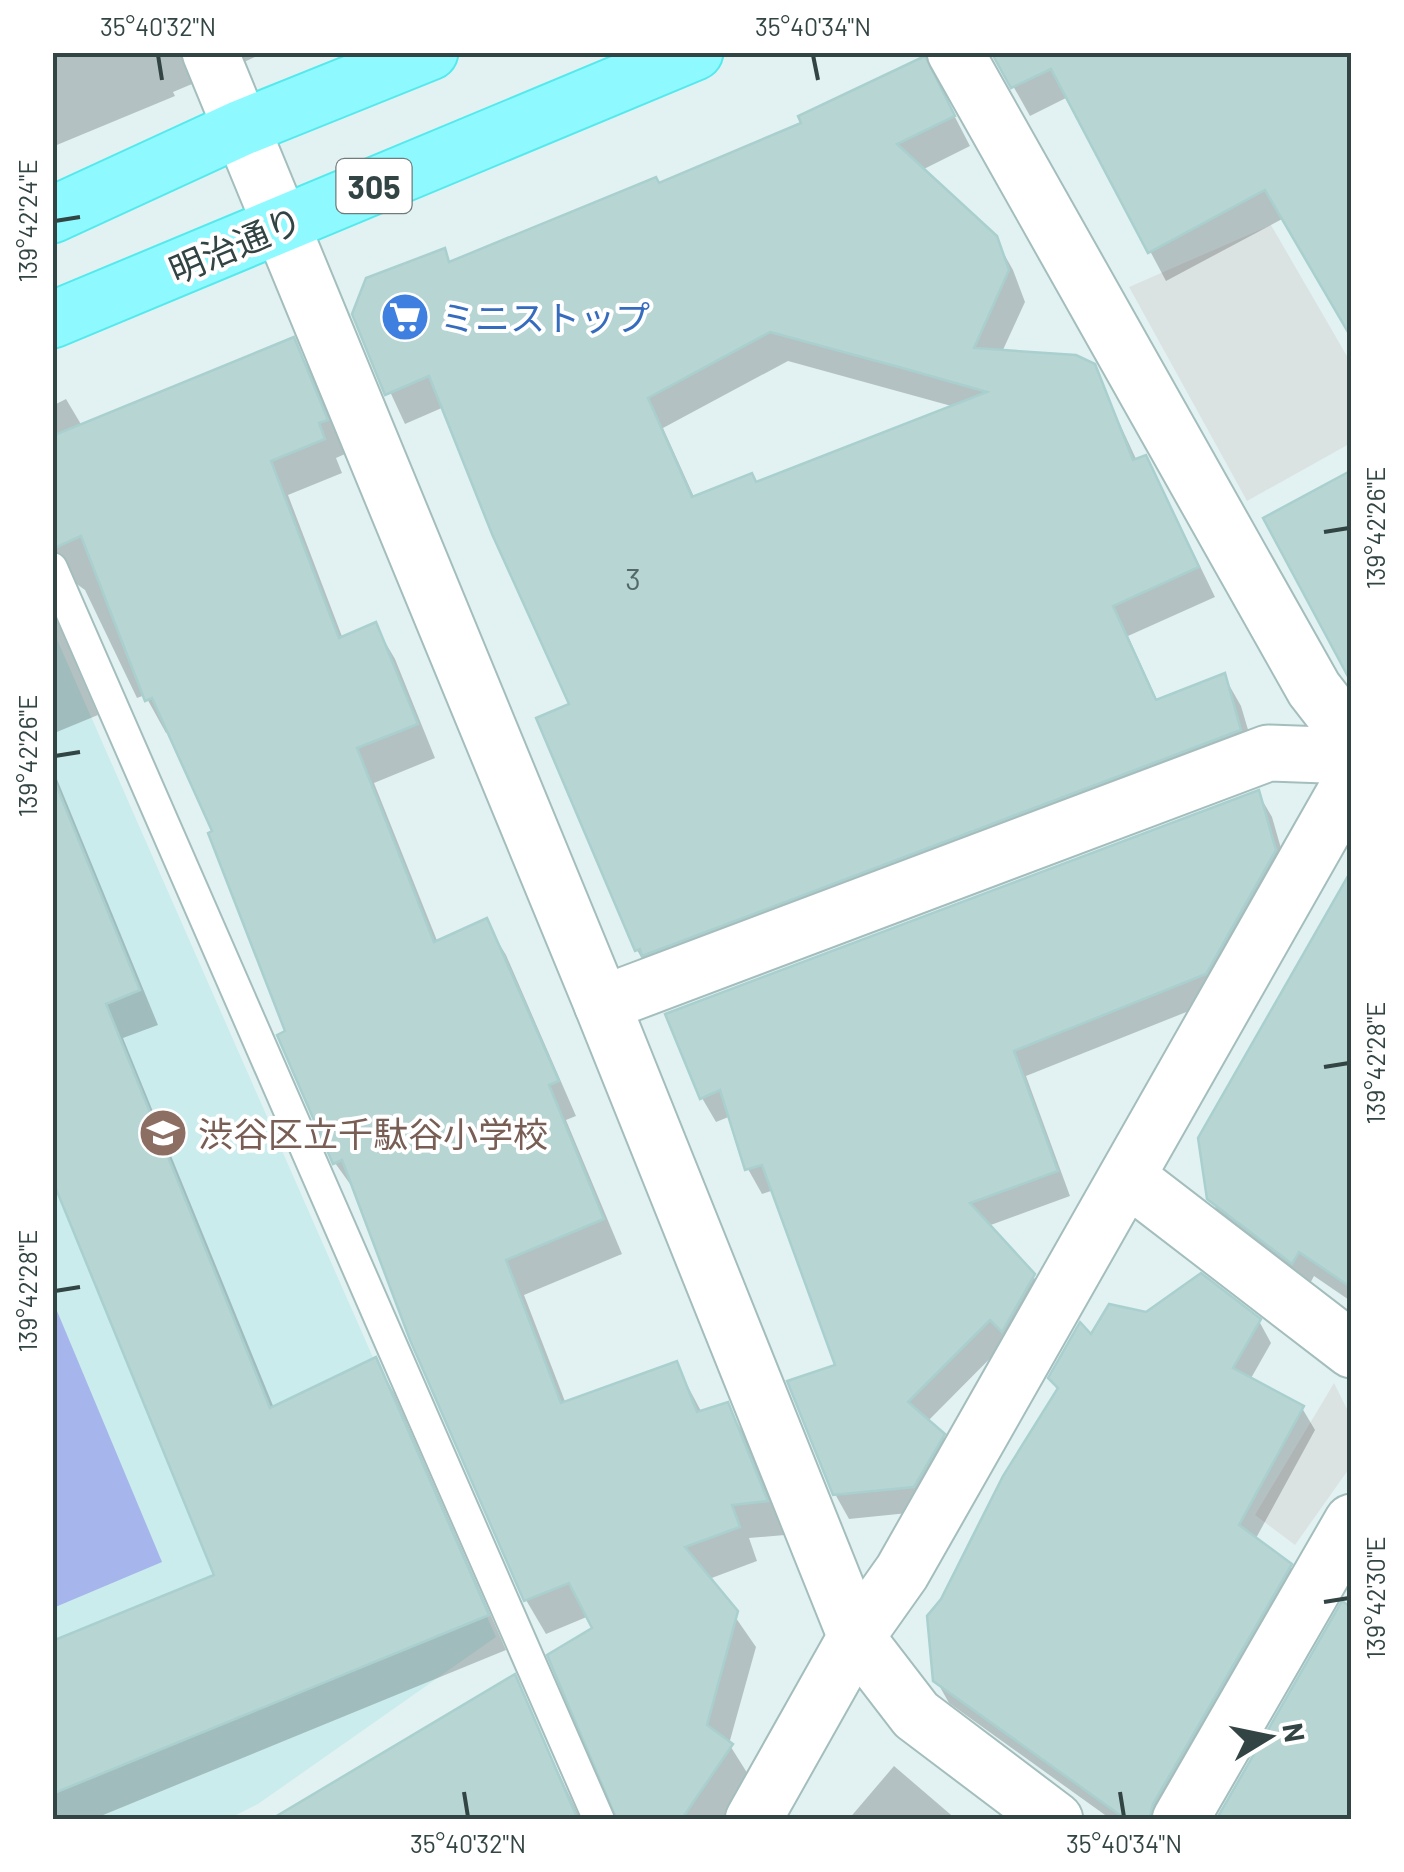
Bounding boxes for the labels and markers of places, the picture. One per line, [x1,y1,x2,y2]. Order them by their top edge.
supermarket icon: ミニストップ [379,291,431,343]
place label: ミニストップ [440,296,650,338]
school or university icon: 渋谷区立千駄谷小学校 [137,1107,189,1159]
place label: 渋谷区立千駄谷小学校 [198,1112,548,1154]

